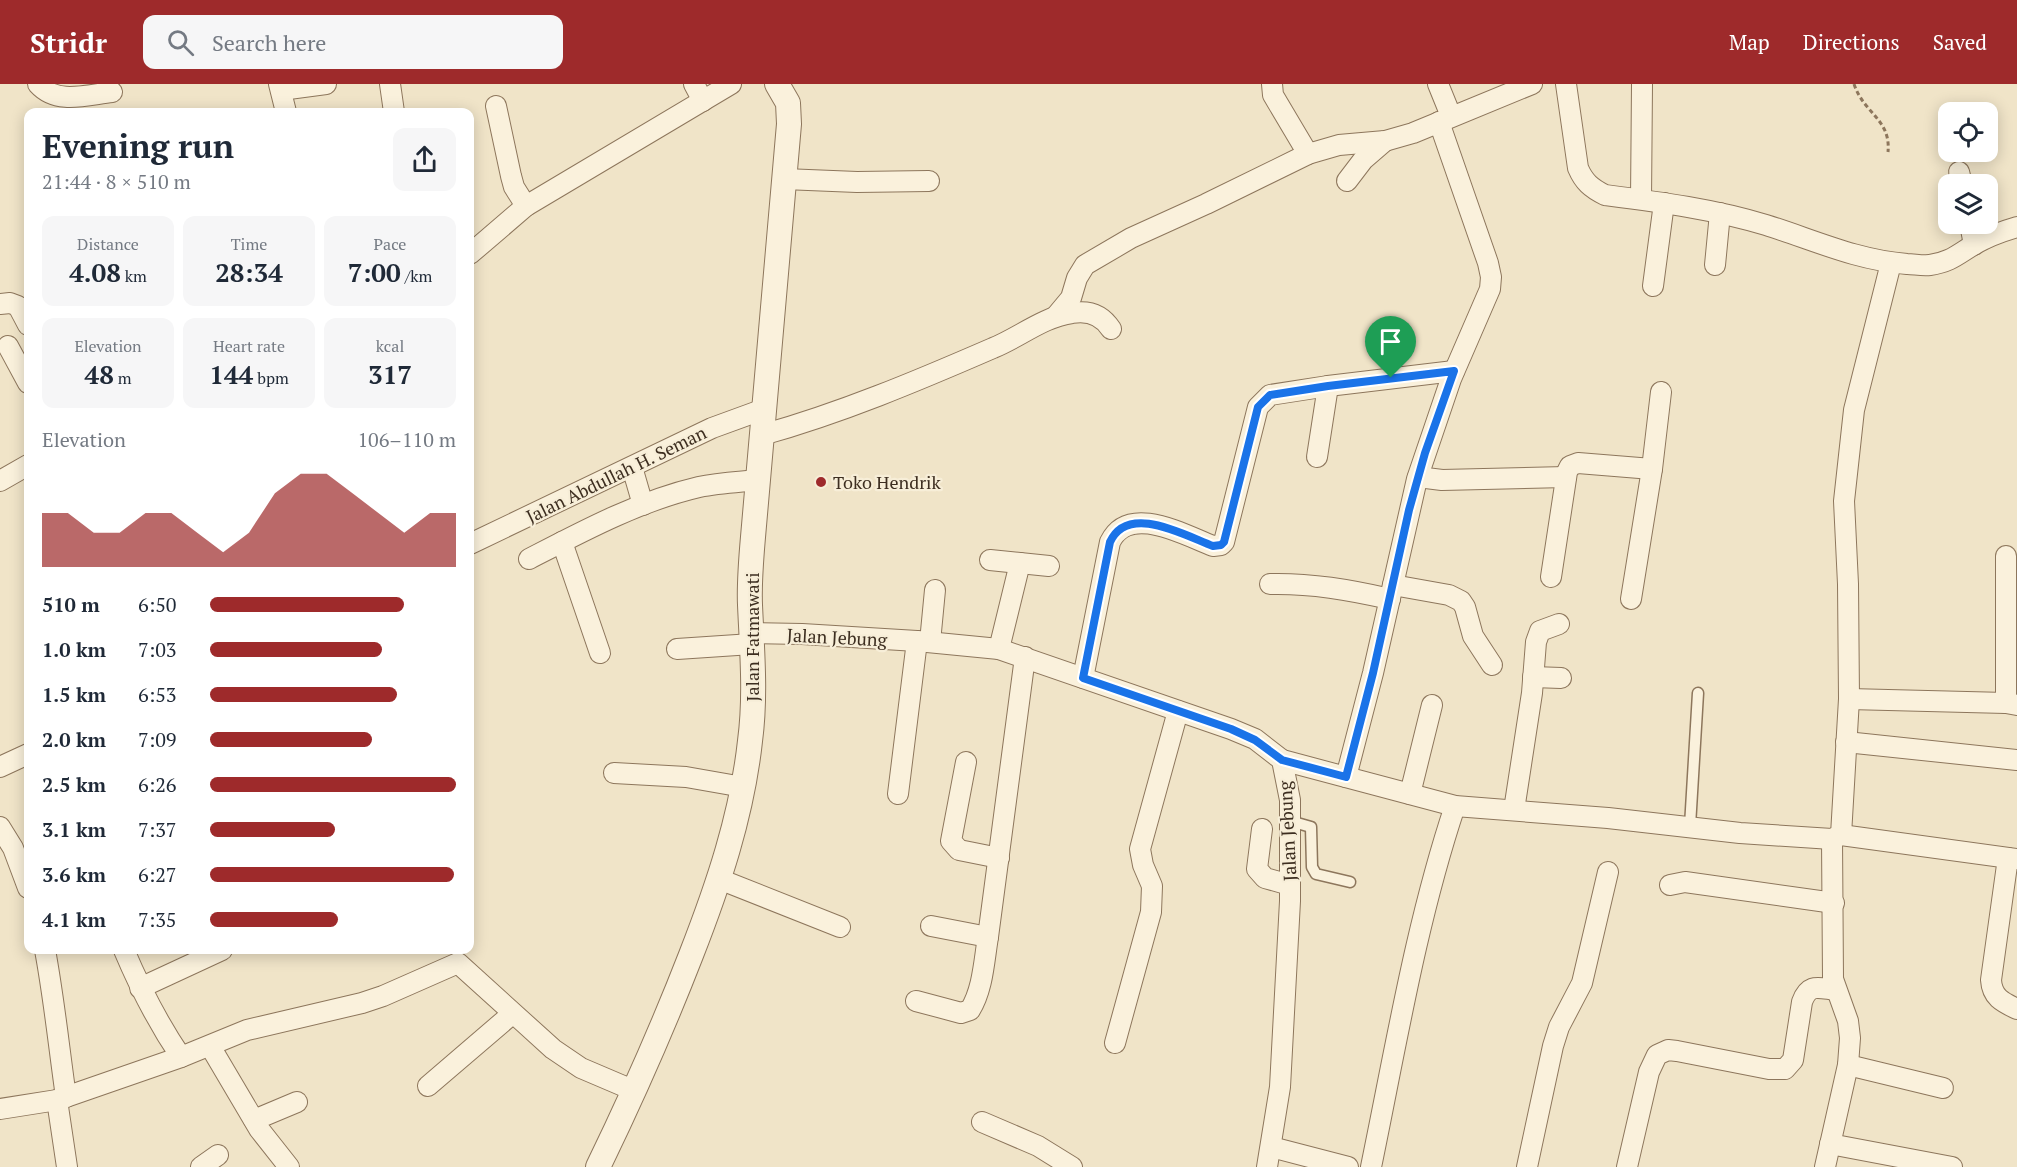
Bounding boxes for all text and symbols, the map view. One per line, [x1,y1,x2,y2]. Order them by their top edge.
search box [143,15,563,69]
text: Stridr [30,24,107,61]
icon: search [164,26,197,59]
text: Search here [212,28,326,57]
text: Map [1729,28,1770,56]
text: Directions [1803,28,1900,56]
text: Saved [1933,28,1987,56]
map controls [1938,102,1998,234]
button: locate [1938,102,1998,162]
text: Evening run [42,124,234,167]
button: share [393,128,456,191]
text: 21:44 · 8 × 510 m [42,168,191,195]
button: layers [1938,174,1998,234]
text: Distance [77,233,139,255]
text: Time [231,233,267,255]
text: Pace [374,233,406,255]
text: 4.08 [69,255,121,289]
text: 28:34 [215,255,283,289]
text: 7:00 [348,255,401,289]
text: km [121,265,147,287]
text: /km [401,265,432,287]
pin [1365,316,1416,378]
icon: arrive [1374,325,1407,358]
text: Elevation [74,335,142,357]
text: Heart rate [213,335,285,357]
text: kcal [376,335,404,357]
text: 48 [84,357,114,391]
text: 144 [209,357,253,391]
text: 317 [368,357,412,391]
text: m [114,367,132,389]
text: bpm [253,367,289,389]
street label: Jalan Abdullah H. Seman [522,420,710,528]
text: Elevation [42,426,126,453]
text: 106–110 m [357,426,456,453]
place label: Toko Hendrik [833,470,942,494]
marker: Toko Hendrik [814,475,828,489]
street label: Jalan Fatmawati [740,572,764,702]
text: 510 m [42,591,100,618]
text: 6:50 [138,591,177,618]
street label: Jalan Jebung [786,622,888,652]
text: 1.0 km [42,636,106,663]
text: 7:03 [138,636,177,663]
text: 1.5 km [42,681,106,708]
text: 6:53 [138,681,177,708]
text: 2.0 km [42,726,106,753]
text: 7:09 [138,726,177,753]
text: 2.5 km [42,771,106,798]
text: 6:26 [138,771,177,798]
street label: Jalan Jebung [1272,780,1302,882]
text: 3.1 km [42,816,106,843]
text: 7:37 [138,816,177,843]
text: 3.6 km [42,861,106,888]
text: 6:27 [138,861,177,888]
text: 4.1 km [42,906,106,933]
text: 7:35 [138,906,177,933]

